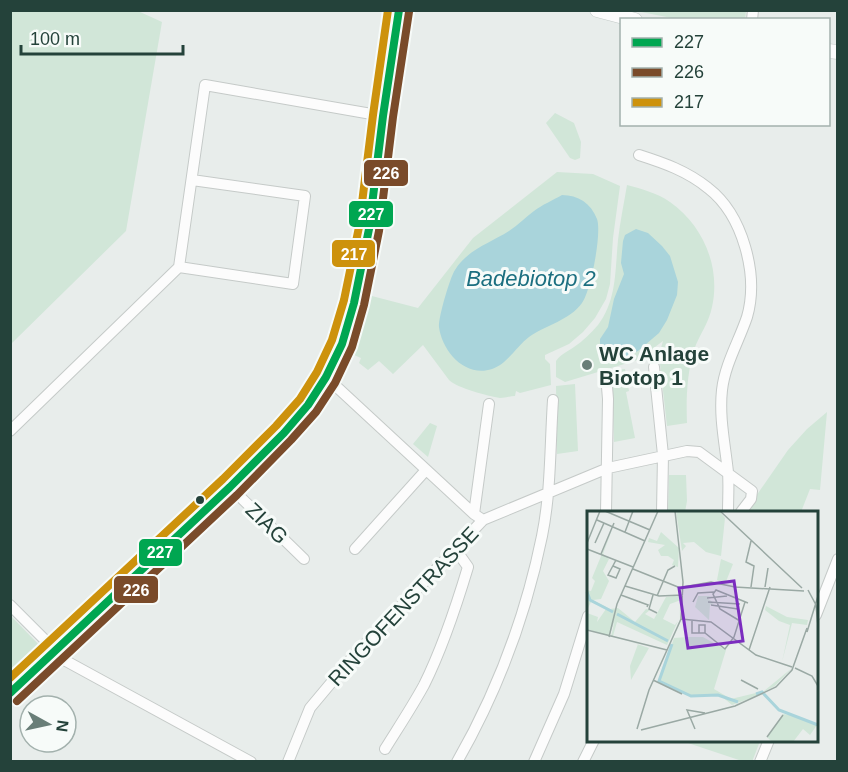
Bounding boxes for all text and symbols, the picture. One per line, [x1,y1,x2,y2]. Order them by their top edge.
scale bar [21,18,183,56]
legend [620,18,830,126]
text: 100 m [30,29,80,49]
text: 227 [674,32,704,52]
text: 226 [674,62,704,82]
text: 217 [674,92,704,112]
line badge: 226 [363,159,409,187]
text: 226 [373,165,399,182]
line badge: 227 [348,200,394,228]
text: 227 [358,206,384,223]
line badge: 217 [331,239,376,268]
text: 217 [341,246,367,263]
water label: Badebiotop 2 [466,266,596,291]
place label: WC Anlage Biotop 1 [599,342,709,389]
marker: WC Anlage Biotop 1 [580,358,594,372]
unlabelled marker [194,494,206,506]
street label: ZIAG [241,498,293,548]
inset map [587,511,818,742]
street label: RINGOFENSTRASSE [323,522,483,690]
line badge: 227 [138,538,183,567]
text: 227 [147,544,173,561]
line badge: 226 [113,575,159,604]
text: 226 [123,582,149,599]
north arrow [18,694,78,754]
text: N [53,719,72,733]

